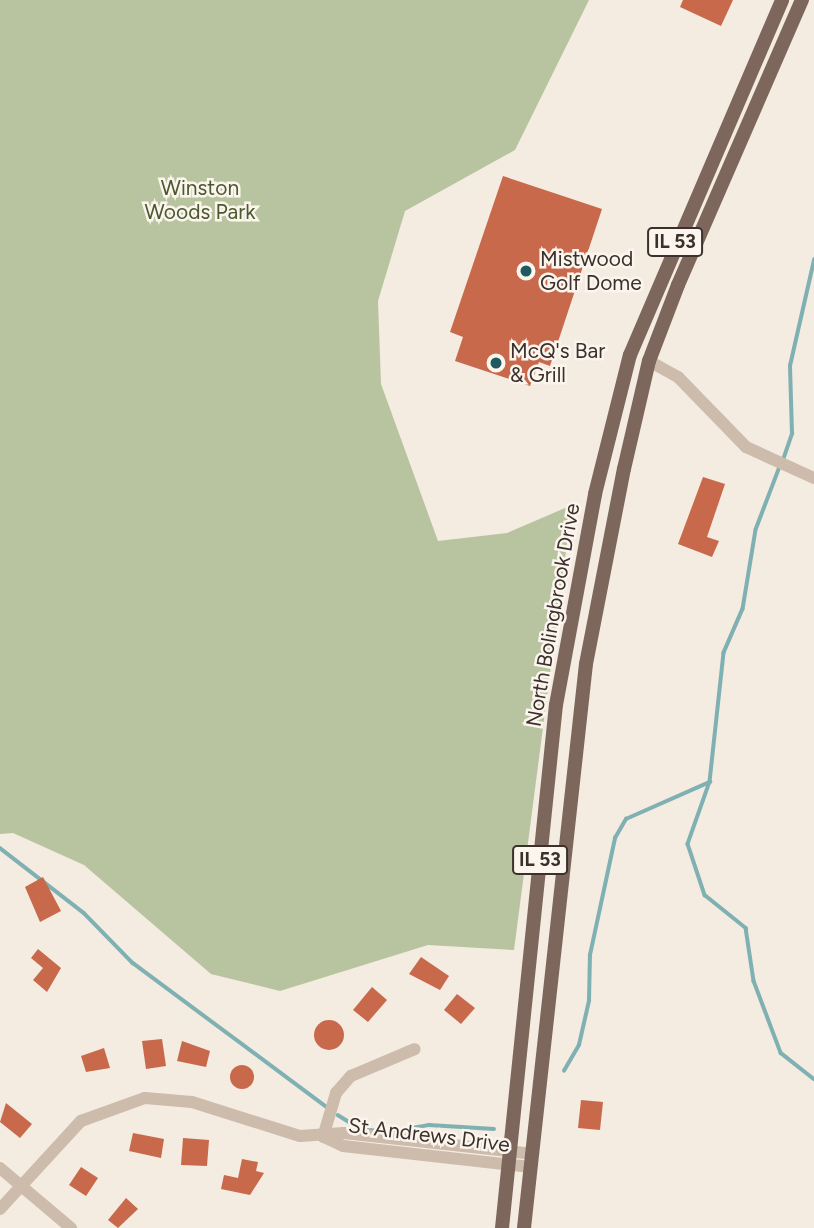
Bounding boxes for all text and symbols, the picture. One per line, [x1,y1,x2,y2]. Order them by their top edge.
park label: Winston Woods Park [145,175,255,225]
road number: IL 53 [647,226,703,258]
place label: Mistwood Golf Dome [540,246,642,296]
marker: Mistwood Golf Dome [518,263,534,279]
place label: McQ's Bar & Grill [510,338,605,388]
marker: McQ's Bar & Grill [488,355,504,371]
street label: North Bolingbrook Drive [521,501,585,729]
road number: IL 53 [512,845,568,876]
street label: St Andrews Drive [347,1113,511,1157]

